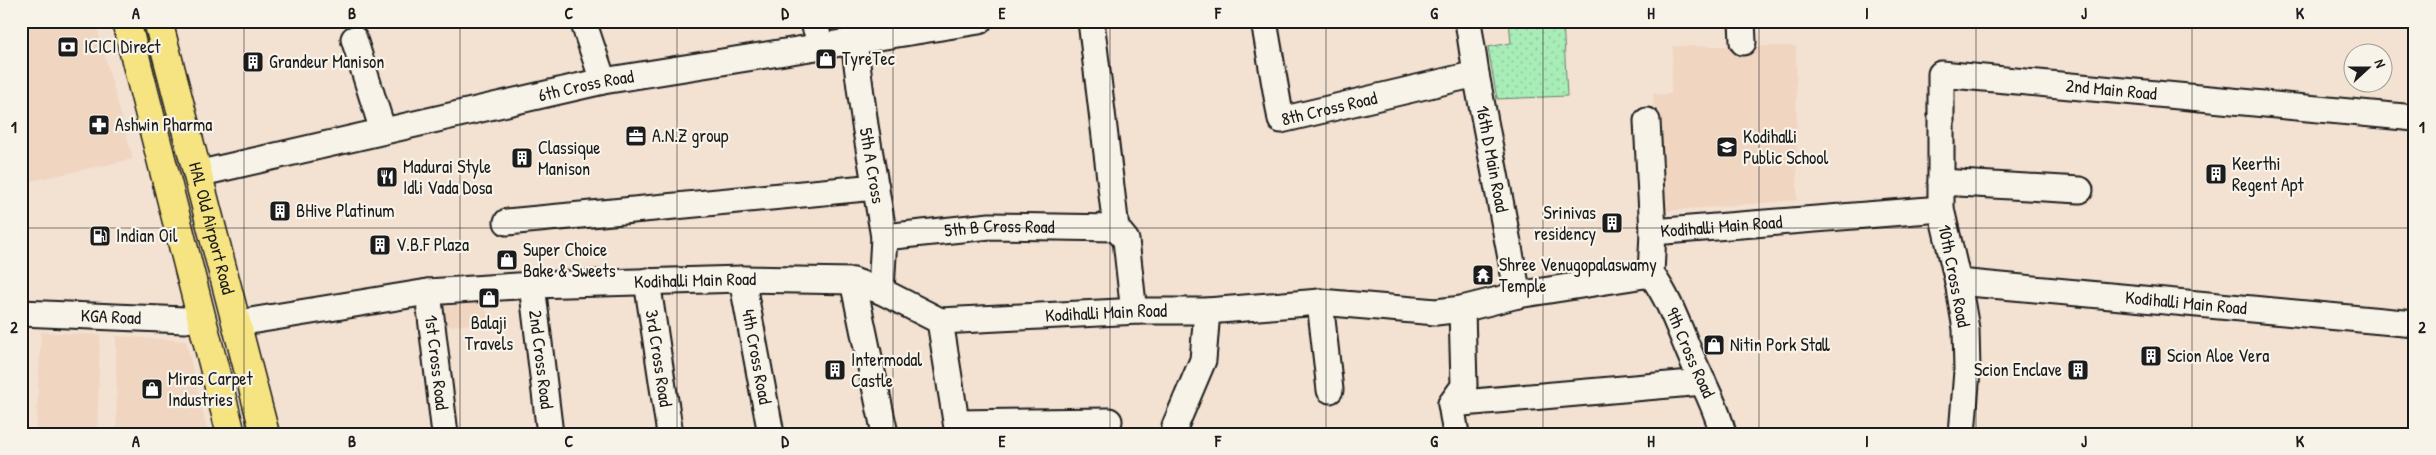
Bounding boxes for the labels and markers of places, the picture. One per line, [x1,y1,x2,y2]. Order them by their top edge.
place label: ICICI Direct [84,34,161,59]
bank icon: ICICI Direct [56,35,80,59]
place label: TyreTec [842,46,895,71]
shop icon: TyreTec [814,47,838,71]
place label: Grandeur Manison [269,49,384,74]
building icon: Grandeur Manison [241,50,265,74]
place label: Ashwin Pharma [115,112,212,137]
pharmacy icon: Ashwin Pharma [87,113,111,137]
place label: A.N.Z group [652,123,729,148]
office icon: A.N.Z group [624,124,648,148]
place label: Kodihalli Public School [1743,124,1829,170]
place label: Classique Manison [538,135,600,181]
school or university icon: Kodihalli Public School [1715,135,1739,159]
building icon: Classique Manison [510,146,534,170]
place label: Keerthi Regent Apt [2232,151,2304,197]
place label: Madurai Style Idli Vada Dosa [403,154,492,200]
building icon: Keerthi Regent Apt [2204,162,2228,186]
restaurant icon: Madurai Style Idli Vada Dosa [375,165,399,189]
place label: BHive Platinum [296,198,394,223]
building icon: BHive Platinum [268,199,292,223]
place label: Srinivas residency [1534,200,1596,246]
building icon: Srinivas residency [1600,211,1624,235]
place label: Indian Oil [116,223,178,248]
fuel station icon: Indian Oil [88,224,112,248]
place label: V.B.F Plaza [396,232,469,257]
building icon: V.B.F Plaza [368,233,392,257]
place label: Super Choice Bake & Sweets [523,237,616,283]
shop icon: Super Choice Bake & Sweets [495,248,519,272]
place label: Shree Venugopalaswamy Temple [1499,252,1657,298]
temple icon: Shree Venugopalaswamy Temple [1471,263,1495,287]
shop icon: Balaji Travels [477,286,501,310]
place label: Balaji Travels [465,310,513,356]
place label: Nitin Pork Stall [1730,332,1830,357]
shop icon: Nitin Pork Stall [1702,333,1726,357]
place label: Scion Aloe Vera [2167,343,2269,368]
building icon: Scion Aloe Vera [2139,344,2163,368]
place label: Intermodal Castle [851,347,922,393]
place label: Scion Enclave [1974,357,2062,382]
building icon: Intermodal Castle [823,358,847,382]
building icon: Scion Enclave [2066,358,2090,382]
place label: Miras Carpet Industries [168,366,254,412]
shop icon: Miras Carpet Industries [140,377,164,401]

